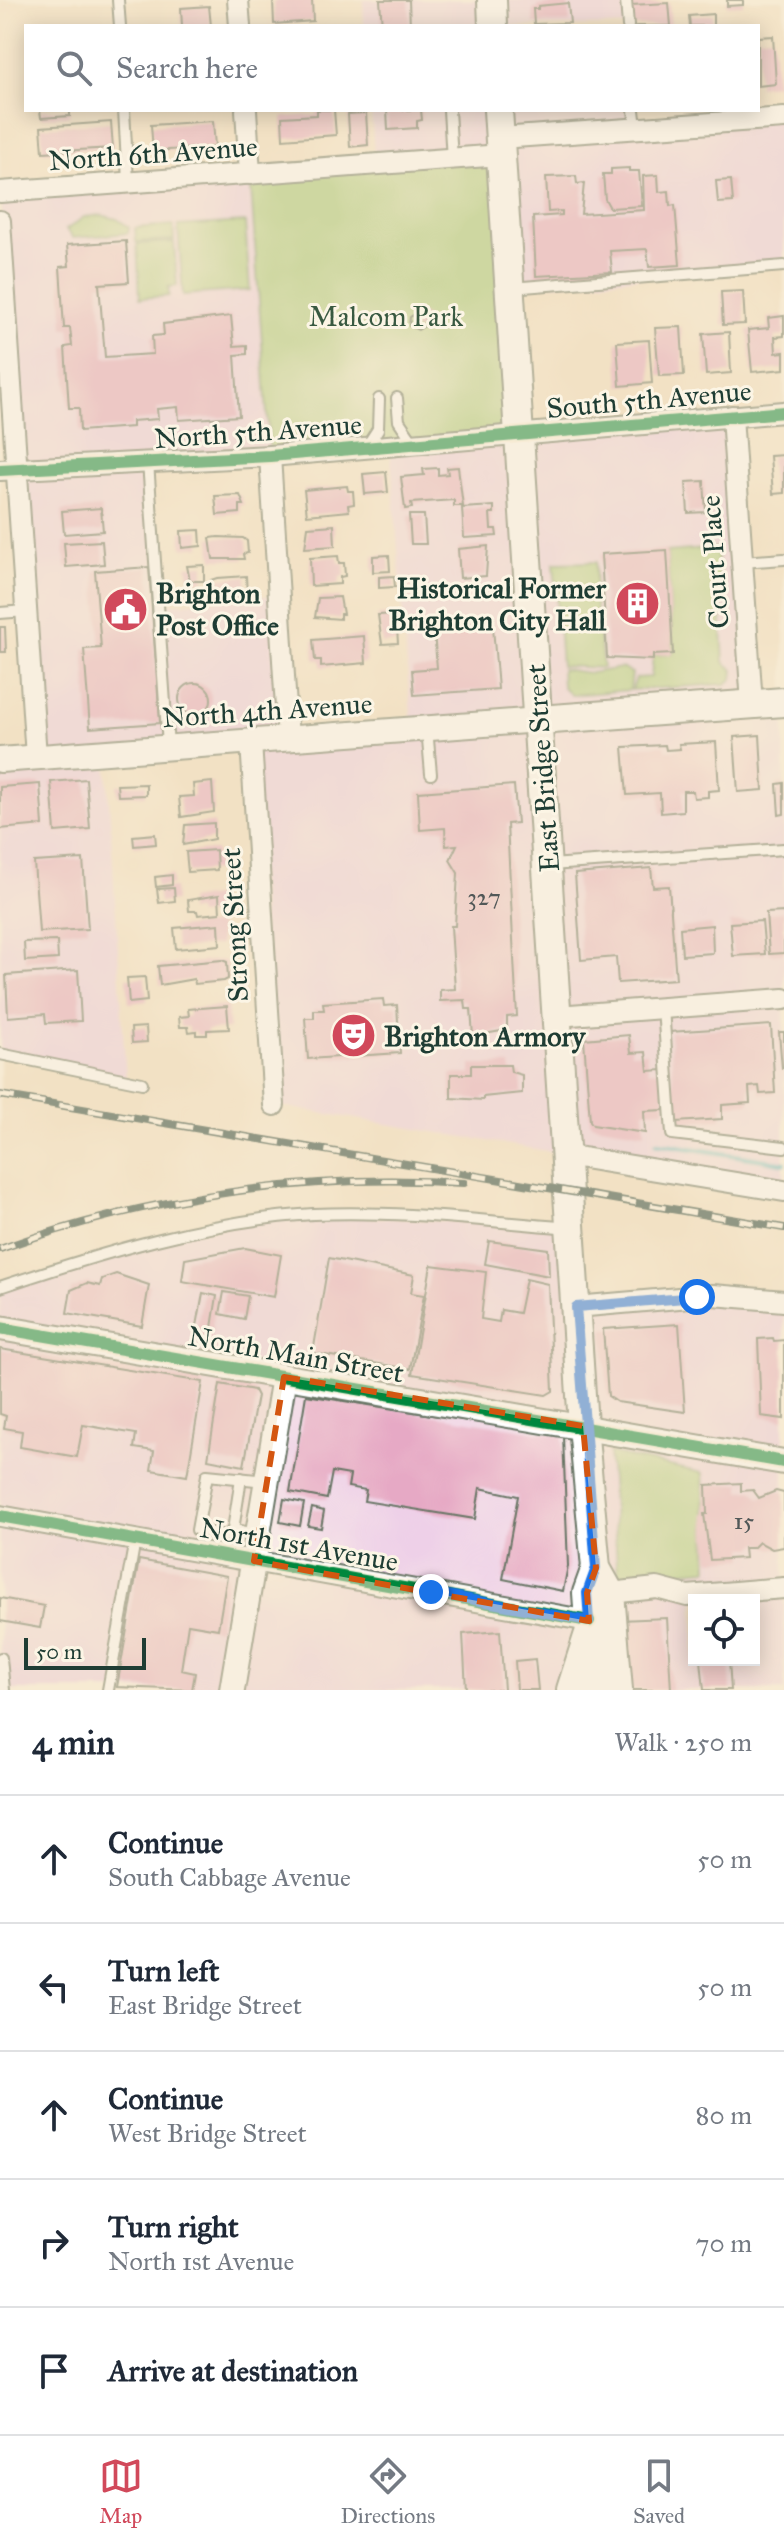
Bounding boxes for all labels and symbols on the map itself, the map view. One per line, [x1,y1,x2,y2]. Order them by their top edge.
street label: North 6th Avenue [47,129,259,178]
park label: Malcom Park [309,299,463,334]
street label: South 5th Avenue [545,373,753,426]
street label: North 5th Avenue [153,407,363,456]
street label: Court Place [692,494,737,630]
place label: Historical Former Brighton City Hall [389,571,606,638]
place label: Brighton Post Office [156,576,279,643]
building icon: Historical Former Brighton City Hall [613,580,661,628]
public building icon: Brighton Post Office [101,585,149,633]
street label: East Bridge Street [518,662,567,873]
street label: North 4th Avenue [161,686,373,735]
street label: Strong Street [213,847,256,1003]
house number: 327 [467,882,501,912]
theatre icon: Brighton Armory [329,1012,377,1060]
place label: Brighton Armory [384,1019,586,1054]
route start [679,1279,715,1315]
street label: North Main Street [185,1318,407,1391]
house number: 15 [734,1506,754,1536]
street label: North 1st Avenue [197,1510,401,1579]
route end [413,1574,449,1610]
scale bar [24,1634,146,1670]

